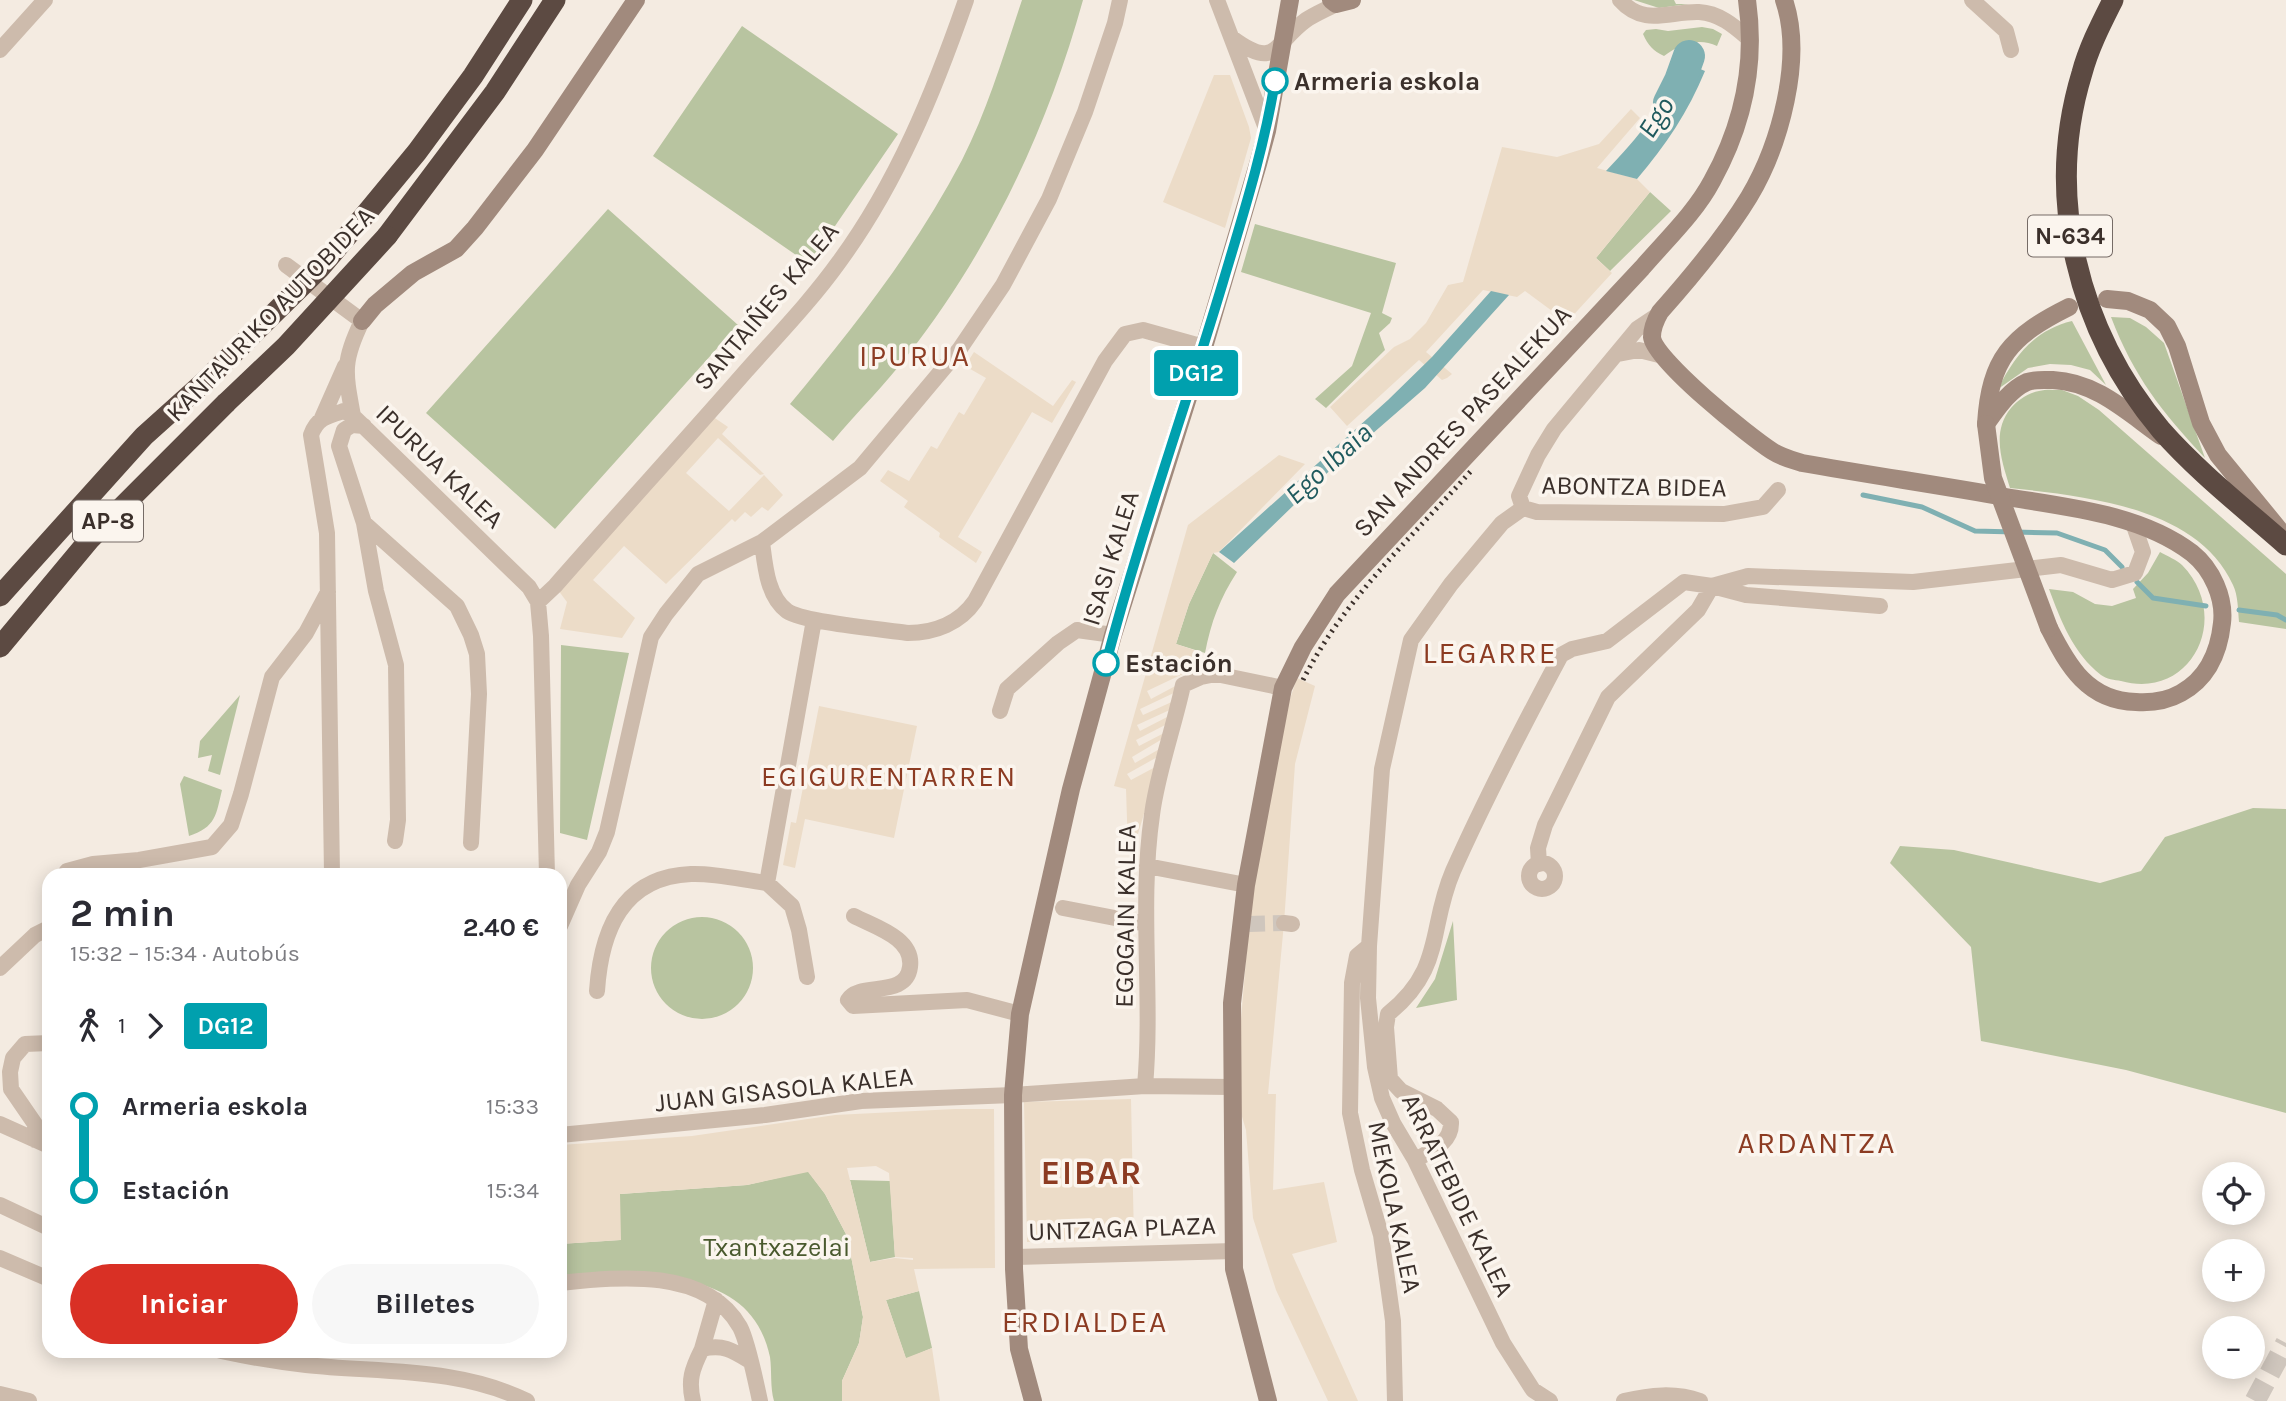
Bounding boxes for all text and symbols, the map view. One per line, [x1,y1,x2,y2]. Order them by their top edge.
place label: Armeria eskola [1294,66,1480,97]
marker: Armeria eskola [1262,68,1288,94]
water label: Ego [1630,90,1681,144]
street label: KANTAURIKO AUTOBIDEA [160,201,381,428]
street label: SANTAIÑES KALEA [687,216,846,396]
road number: N-634 [2028,216,2112,256]
street label: SAN ANDRES PASEALEKUA [1347,299,1578,543]
district label: IPURUA [859,338,971,374]
line badge: DG12 [1147,350,1245,396]
text: DG12 [1168,359,1224,387]
street label: IPURUA KALEA [370,398,510,535]
water label: Ego Ibaia [1278,416,1379,511]
street label: ABONTZA BIDEA [1541,469,1727,504]
street label: ISASI KALEA [1075,487,1146,629]
road number: AP-8 [73,500,143,542]
district label: LEGARRE [1422,635,1558,671]
place label: Estación [1125,648,1233,679]
marker: Estación [1093,650,1119,676]
district label: EGIGURENTARREN [761,760,1017,793]
street label: EGOGAIN KALEA [1108,824,1143,1008]
text: 2 min [70,891,175,936]
text: 2.40 € [463,912,539,943]
text: 15:32 – 15:34 · Autobús [70,940,300,967]
icon: walk [70,1007,108,1045]
icon: forward [136,1007,174,1045]
text: 1 [118,1012,126,1039]
text: DG12 [198,1012,253,1040]
street label: JUAN GISASOLA KALEA [654,1061,915,1118]
street label: ARRATEBIDE KALEA [1395,1089,1520,1302]
text: Armeria eskola [122,1091,308,1122]
text: 15:33 [486,1093,539,1120]
street label: MEKOLA KALEA [1361,1118,1428,1296]
district label: ARDANTZA [1737,1125,1897,1161]
district label: EIBAR [1041,1154,1143,1192]
map controls [2202,1162,2265,1379]
button: locate [2202,1162,2265,1225]
text: Estación [122,1175,230,1206]
text: 15:34 [487,1177,539,1204]
street label: UNTZAGA PLAZA [1028,1210,1216,1247]
park label: Txantxazelai [703,1232,851,1263]
button: + [2202,1239,2265,1302]
button: Iniciar [70,1264,298,1344]
button: Billetes [312,1264,539,1344]
district label: ERDIALDEA [1002,1304,1168,1340]
button: − [2202,1316,2265,1379]

